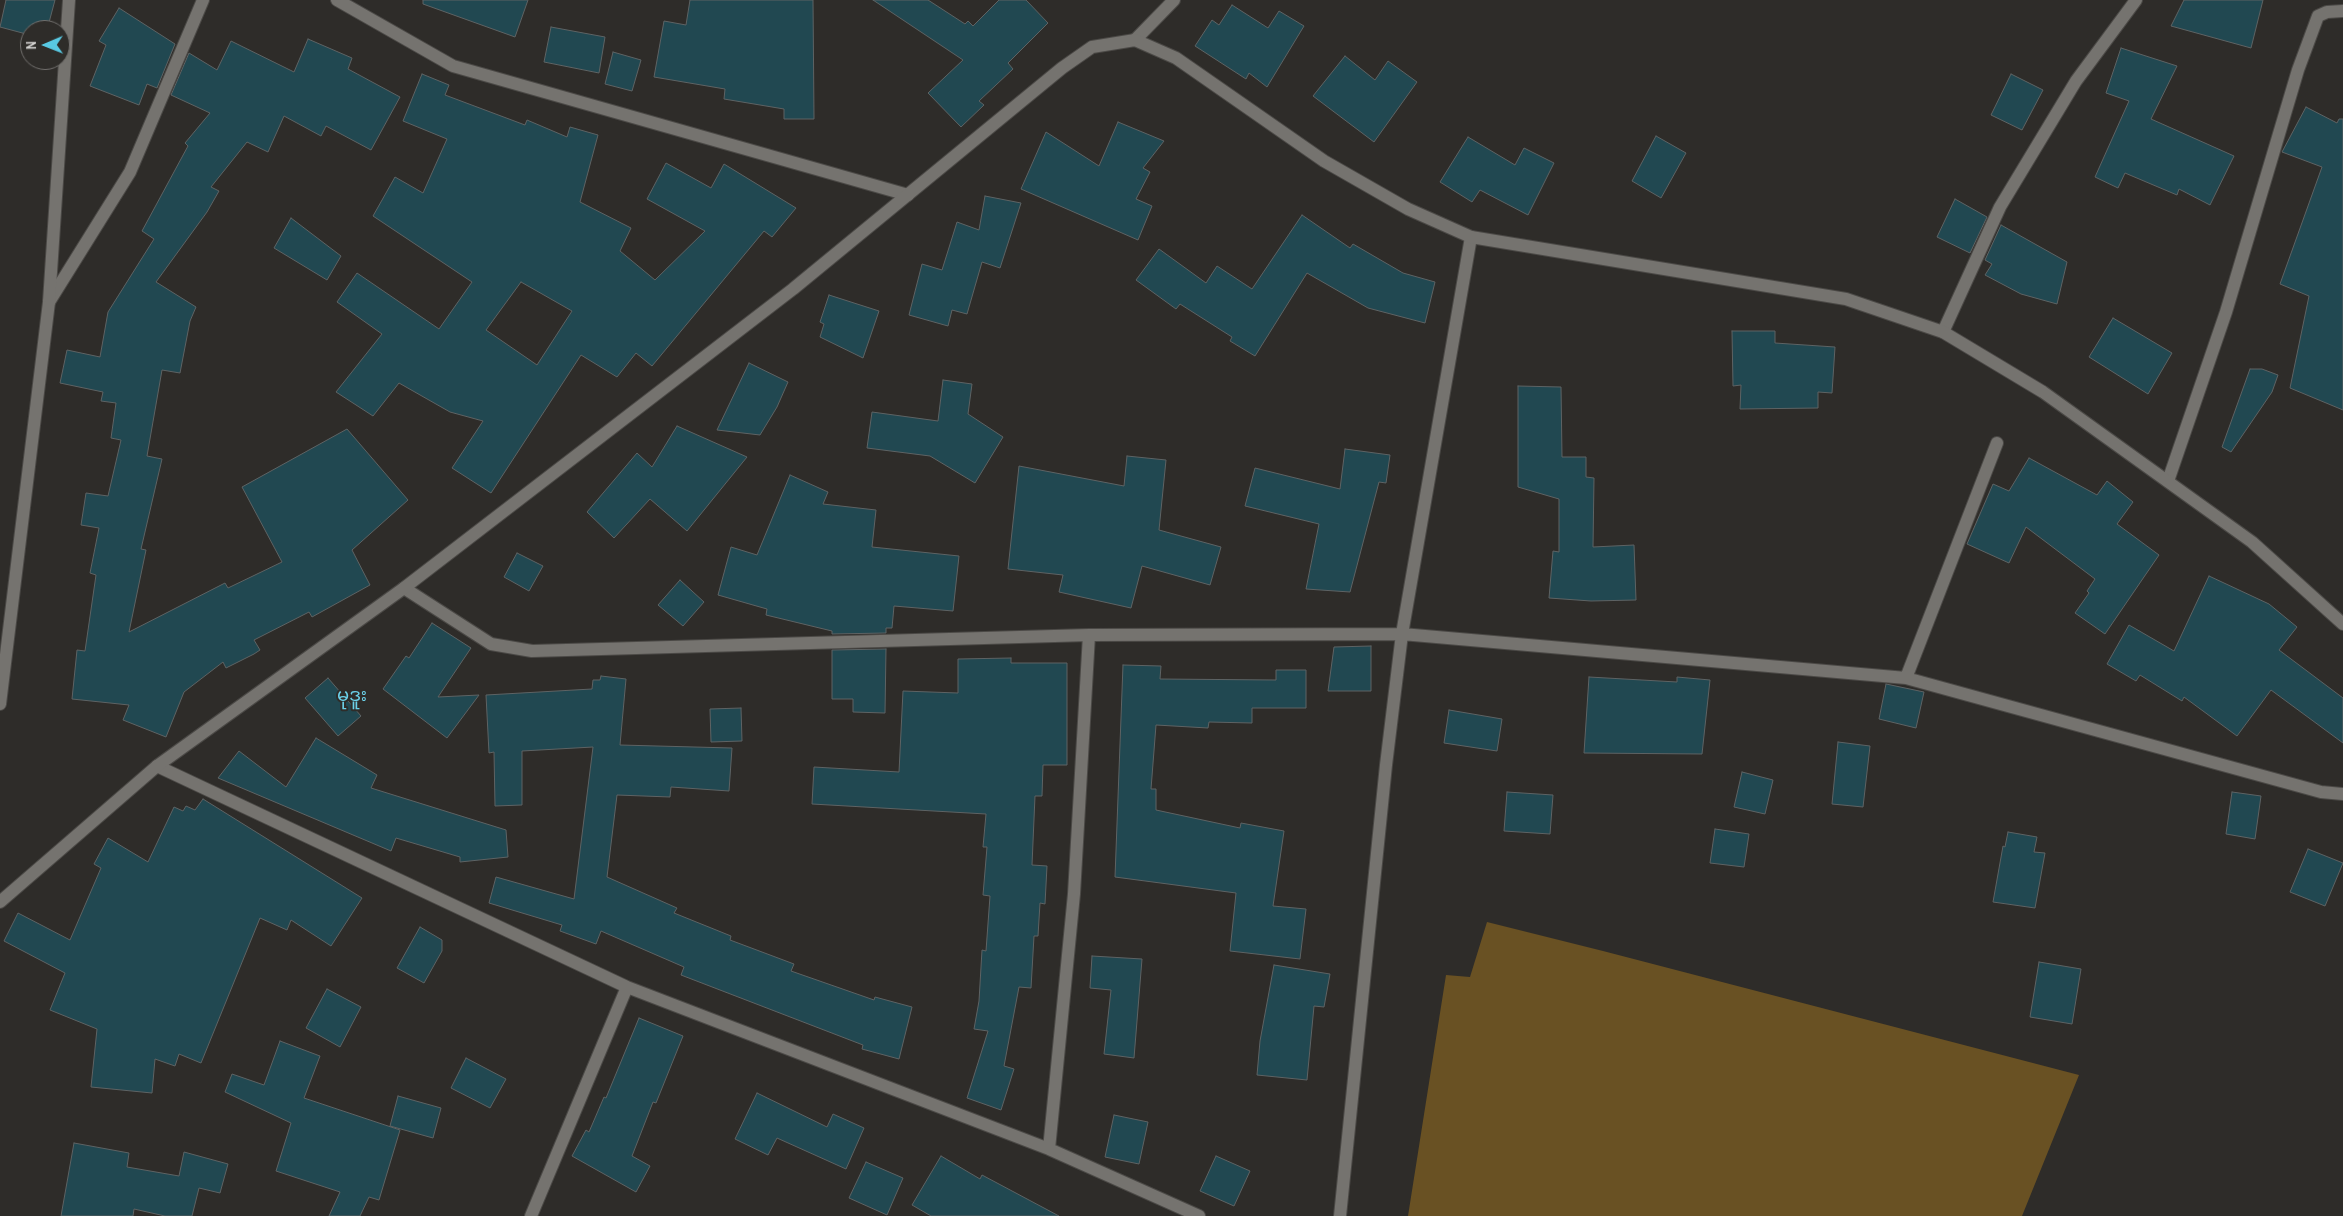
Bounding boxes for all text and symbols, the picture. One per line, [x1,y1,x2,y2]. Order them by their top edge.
north arrow [20,20,70,70]
text: N [22,41,40,50]
district label: မုဒူး [337,685,367,707]

